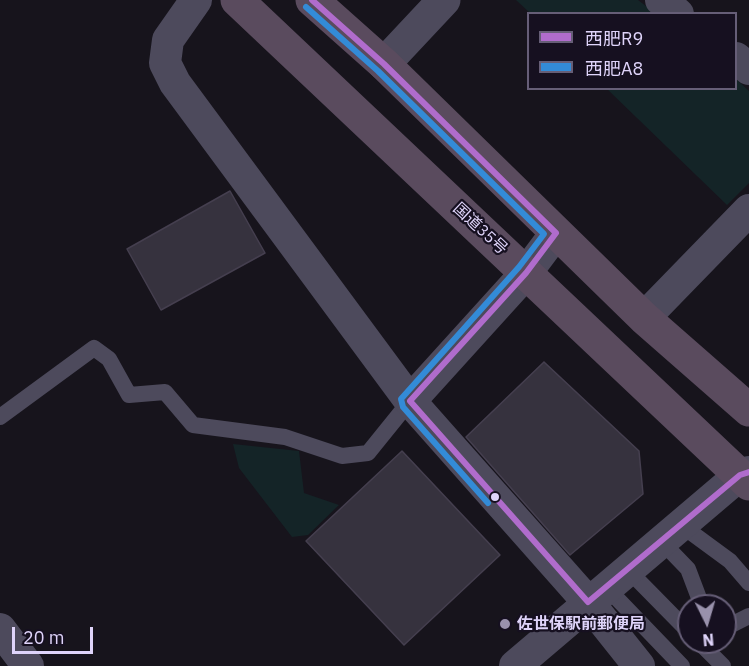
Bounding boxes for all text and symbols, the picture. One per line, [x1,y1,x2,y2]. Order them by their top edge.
legend [527,12,737,90]
text: 西肥R9 [585,27,643,50]
text: 西肥A8 [585,57,643,80]
street label: 国道35号 [449,199,511,259]
unlabelled marker [489,491,501,503]
north arrow [677,594,737,654]
place label: 佐世保駅前郵便局 [517,614,645,634]
scale bar [15,615,96,653]
marker: 佐世保駅前郵便局 [498,617,512,631]
text: 20 m [23,626,65,649]
text: N [702,629,715,650]

